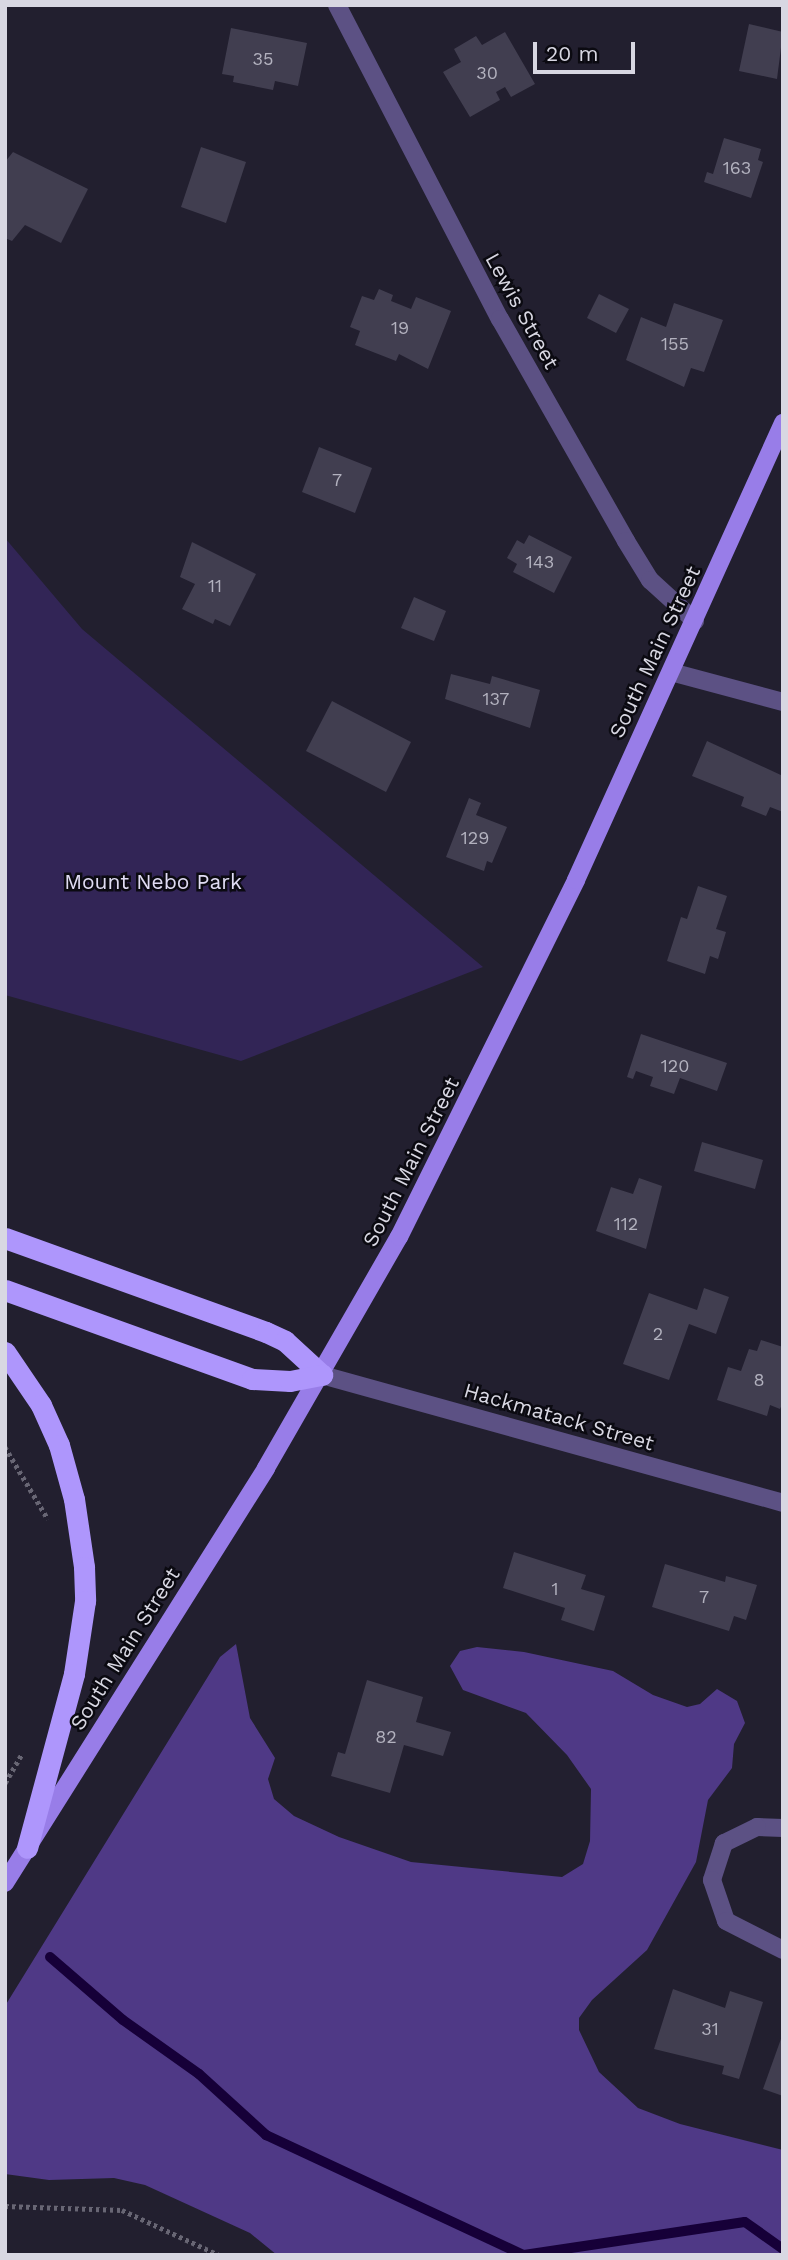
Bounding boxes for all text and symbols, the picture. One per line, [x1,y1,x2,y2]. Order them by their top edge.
scale bar [536,28,638,72]
text: 20 m [546,41,598,66]
house number: 35 [253,48,273,70]
house number: 30 [476,62,498,84]
house number: 163 [723,157,751,179]
street label: Lewis Street [480,249,564,373]
house number: 19 [391,317,409,339]
house number: 155 [661,333,689,355]
house number: 7 [332,469,342,491]
house number: 143 [526,551,554,573]
street label: South Main Street [604,562,706,742]
house number: 11 [208,575,222,597]
house number: 137 [483,688,509,710]
house number: 129 [461,827,489,849]
park label: Mount Nebo Park [64,869,242,895]
house number: 120 [661,1055,689,1077]
street label: South Main Street [357,1073,465,1251]
house number: 112 [614,1213,638,1235]
house number: 2 [653,1323,663,1345]
house number: 8 [753,1369,765,1391]
street label: Hackmatack Street [461,1378,657,1456]
street label: South Main Street [65,1563,185,1735]
house number: 1 [551,1578,559,1600]
house number: 7 [699,1586,709,1608]
house number: 82 [375,1726,397,1748]
house number: 31 [701,2018,719,2040]

